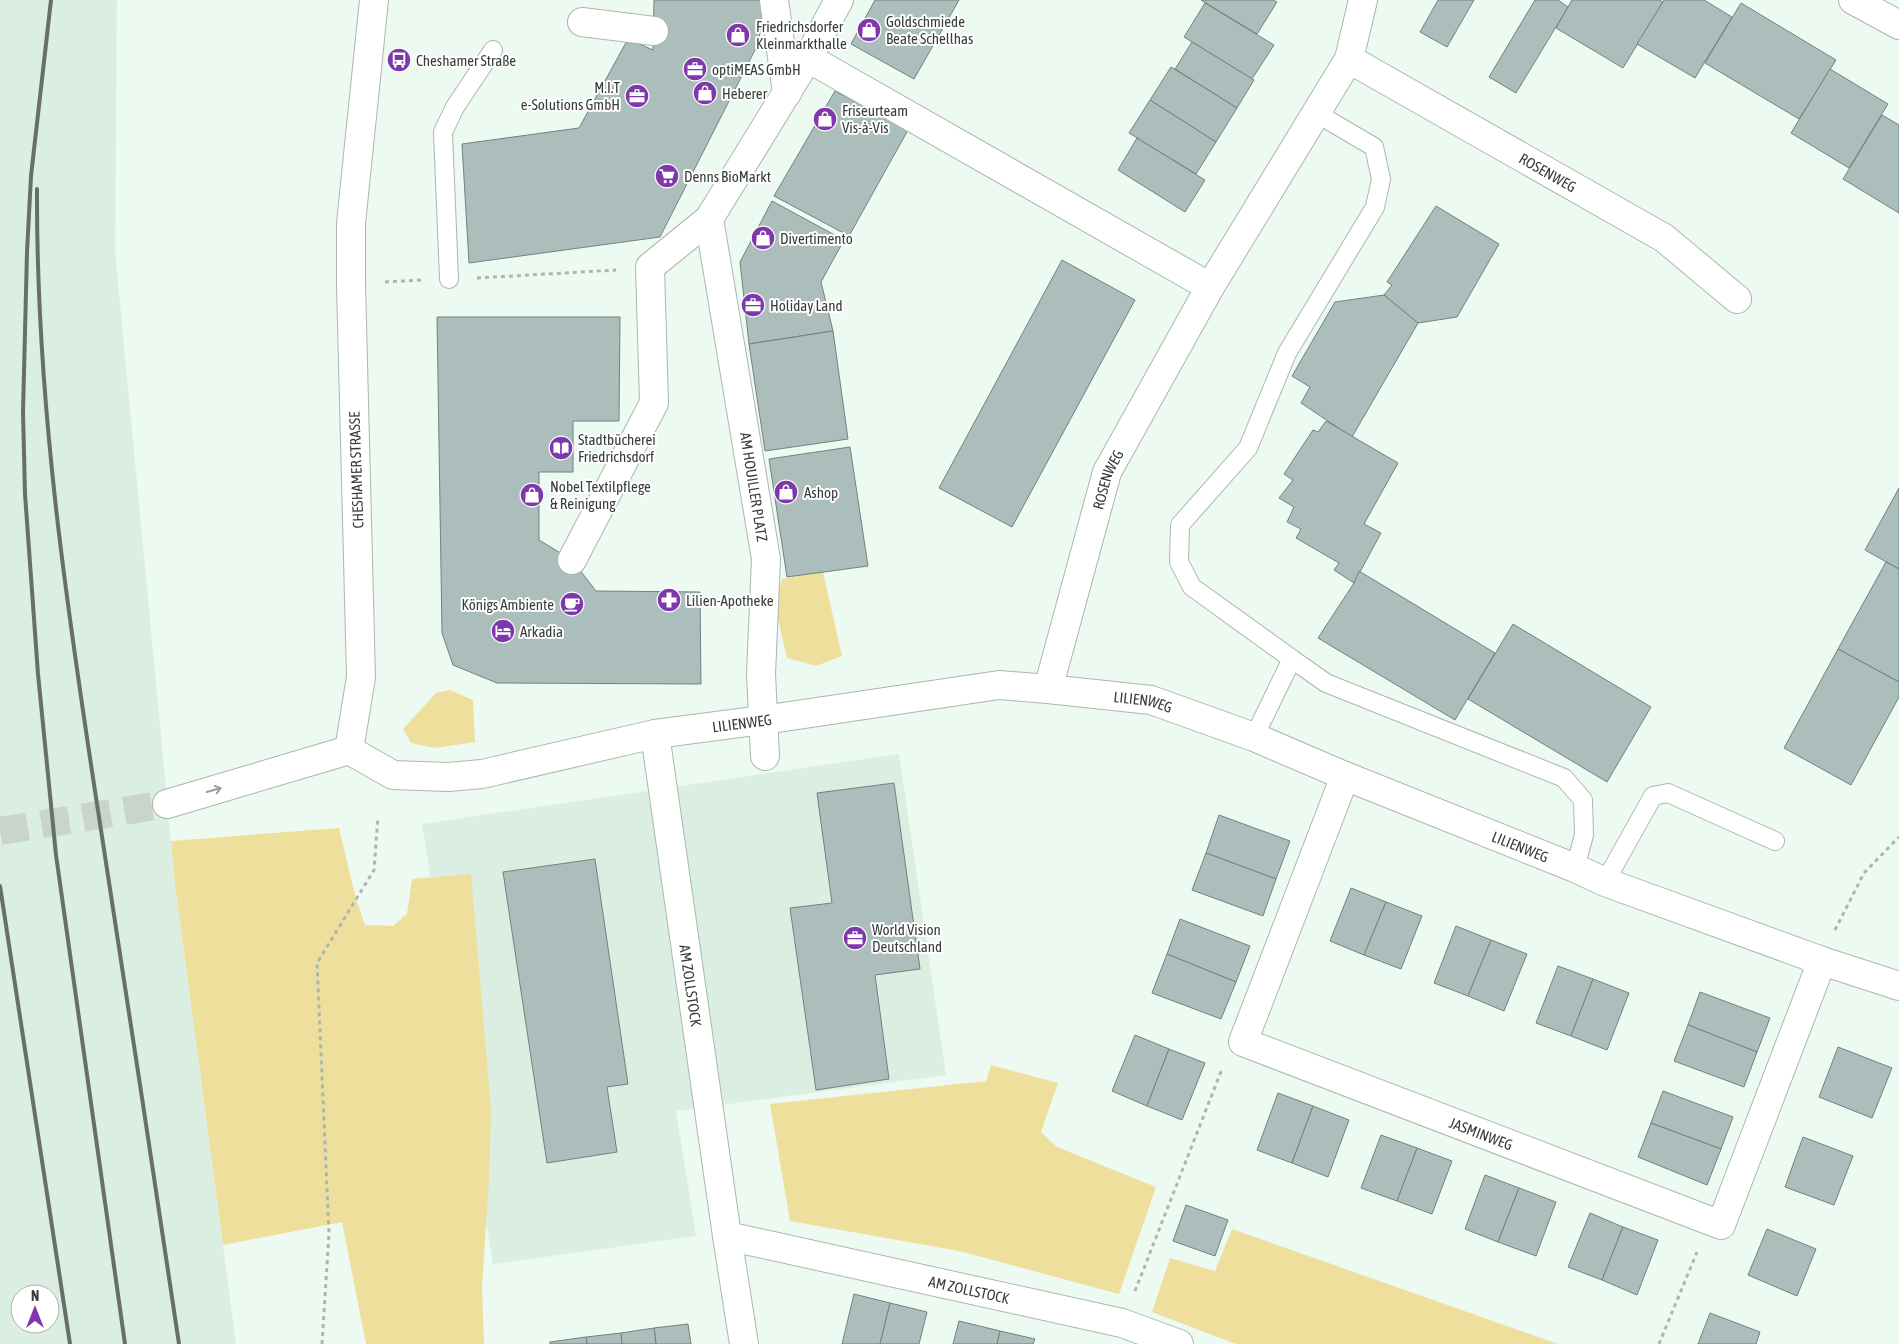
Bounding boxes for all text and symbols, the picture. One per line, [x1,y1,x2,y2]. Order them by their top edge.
place label: Goldschmiede Beate Schellhas [886,13,973,47]
shop icon: Goldschmiede Beate Schellhas [856,17,882,43]
place label: Friedrichsdorfer Kleinmarkthalle [756,18,847,52]
shop icon: Friedrichsdorfer Kleinmarkthalle [725,22,751,48]
bus stop icon: Cheshamer Straße [386,47,412,73]
place label: Cheshamer Straße [416,52,516,69]
office icon: optiMEAS GmbH [682,56,708,82]
place label: optiMEAS GmbH [712,61,801,78]
place label: M.I.T e-Solutions GmbH [521,79,620,113]
shop icon: Heberer [692,80,718,106]
office icon: M.I.T e-Solutions GmbH [624,83,650,109]
place label: Heberer [722,85,768,102]
place label: Friseurteam Vis-à-Vis [842,102,908,136]
shop icon: Friseurteam Vis-à-Vis [812,106,838,132]
street label: ROSENWEG [1517,149,1580,195]
supermarket icon: Denns BioMarkt [654,163,680,189]
place label: Denns BioMarkt [684,168,771,185]
shop icon: Divertimento [750,225,776,251]
place label: Divertimento [780,230,853,247]
office icon: Holiday Land [740,292,766,318]
place label: Holiday Land [770,297,843,314]
street label: CHESHAMER STRASSE [345,411,367,529]
place label: Stadtbücherei Friedrichsdorf [578,431,656,465]
street label: AM HOUILLER PLATZ [737,431,771,543]
library icon: Stadtbücherei Friedrichsdorf [548,435,574,461]
street label: ROSENWEG [1089,446,1126,511]
place label: Nobel Textilpflege & Reinigung [550,478,651,512]
shop icon: Ashop [773,479,799,505]
shop icon: Nobel Textilpflege & Reinigung [519,482,545,508]
place label: Ashop [804,484,838,501]
pharmacy icon: Lilien-Apotheke [656,587,682,613]
cafe icon: Königs Ambiente [559,591,585,617]
place label: Lilien-Apotheke [686,592,774,609]
place label: Königs Ambiente [462,596,554,613]
hotel icon: Arkadia [490,618,516,644]
place label: Arkadia [520,623,563,640]
street label: LILIENWEG [1113,688,1175,716]
street label: LILIENWEG [711,710,773,735]
one-way arrow [206,784,222,794]
street label: LILIENWEG [1490,827,1551,865]
place label: World Vision Deutschland [872,921,942,955]
office icon: World Vision Deutschland [842,925,868,951]
street label: AM ZOLLSTOCK [677,944,705,1028]
street label: JASMINWEG [1447,1113,1515,1153]
street label: AM ZOLLSTOCK [927,1272,1012,1307]
north arrow [10,1284,60,1334]
text: N [31,1288,39,1304]

